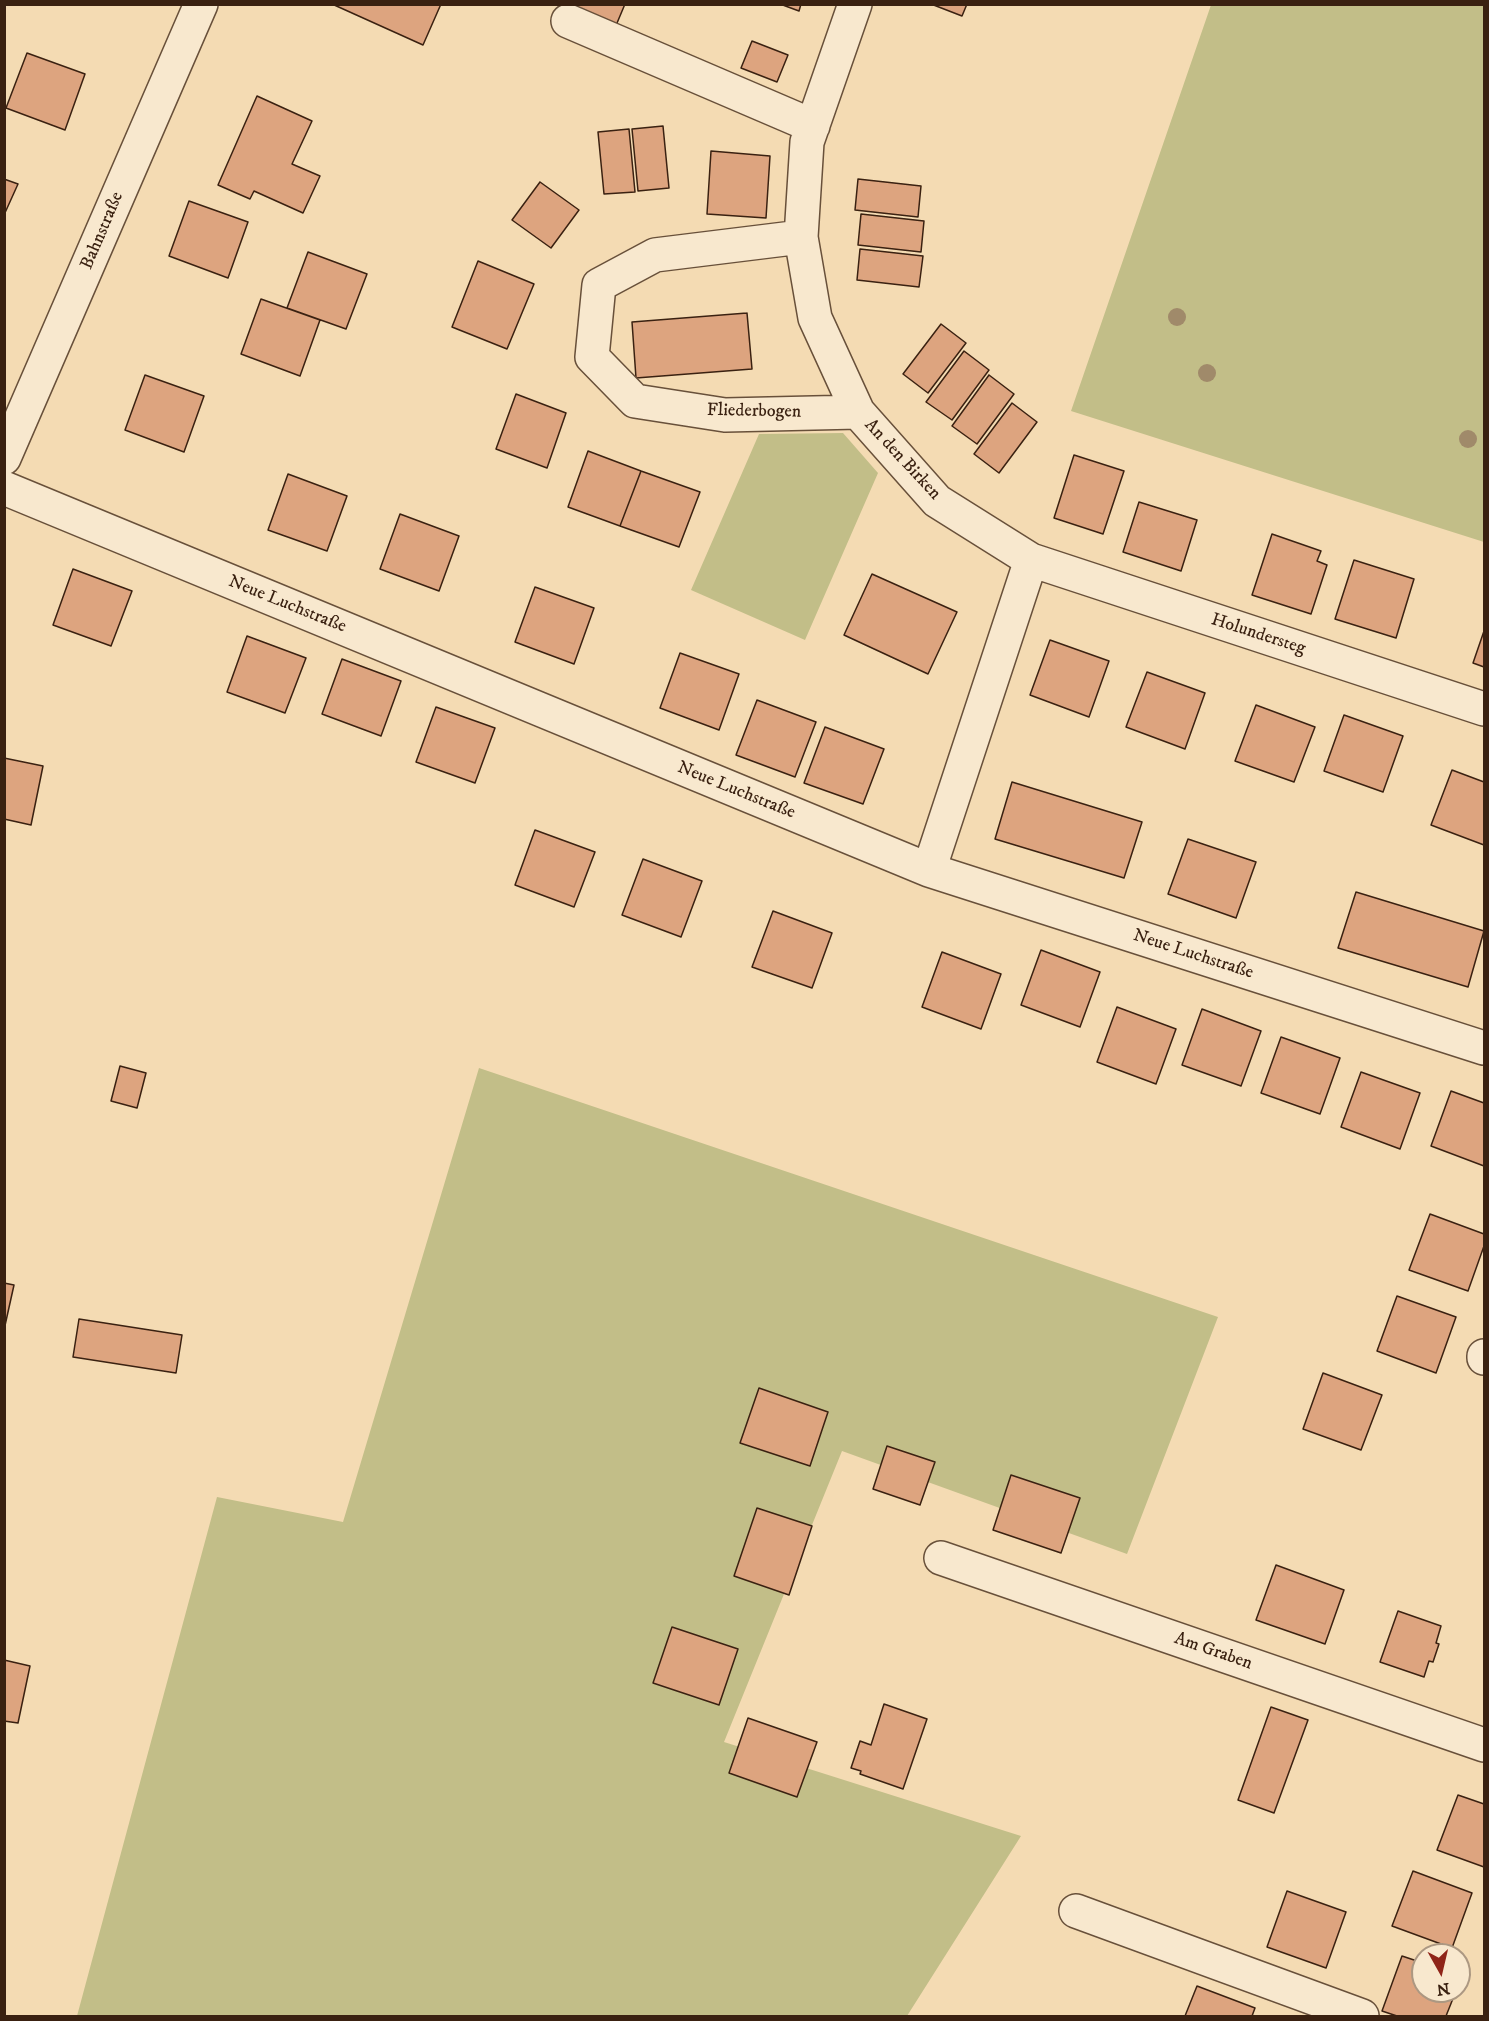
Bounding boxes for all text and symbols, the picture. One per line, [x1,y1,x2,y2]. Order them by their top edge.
street label: Bahnstraße [77,189,129,273]
street label: Fliederbogen [707,400,801,424]
street label: An den Birken [859,415,945,505]
street label: Neue Luchstraße [225,572,349,638]
street label: Holundersteg [1208,610,1308,660]
street label: Neue Luchstraße [674,758,798,824]
street label: Neue Luchstraße [1130,925,1256,985]
street label: Am Graben [1171,1629,1255,1675]
north arrow [1411,1943,1471,2003]
text: N [1435,1978,1451,2000]

